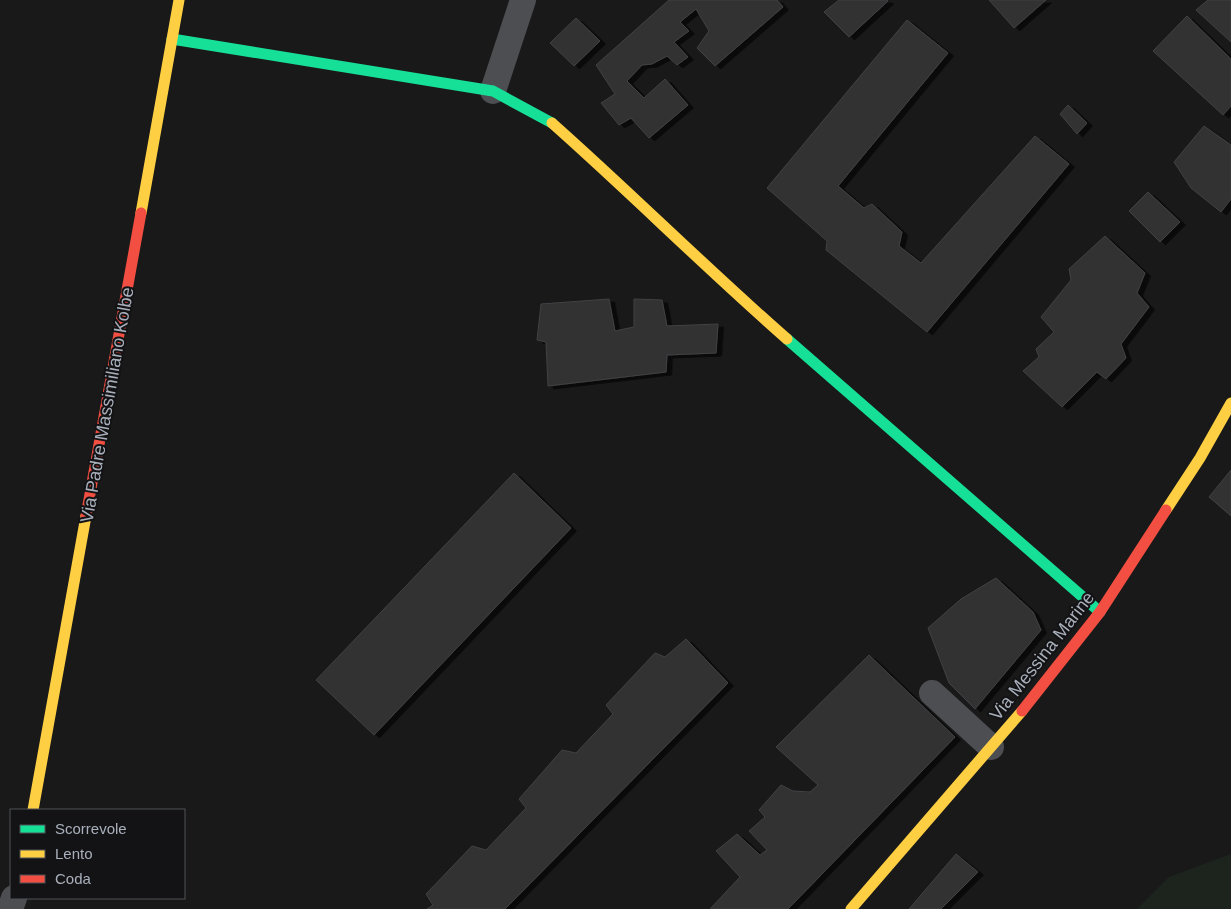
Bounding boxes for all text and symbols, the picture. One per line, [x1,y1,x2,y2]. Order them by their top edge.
street label: Via Padre Massimiliano Kolbe [76,286,138,524]
street label: Via Messina Marine [986,588,1098,724]
legend [10,809,185,899]
text: Scorrevole [55,820,127,837]
text: Lento [55,845,93,862]
text: Coda [55,870,92,887]

